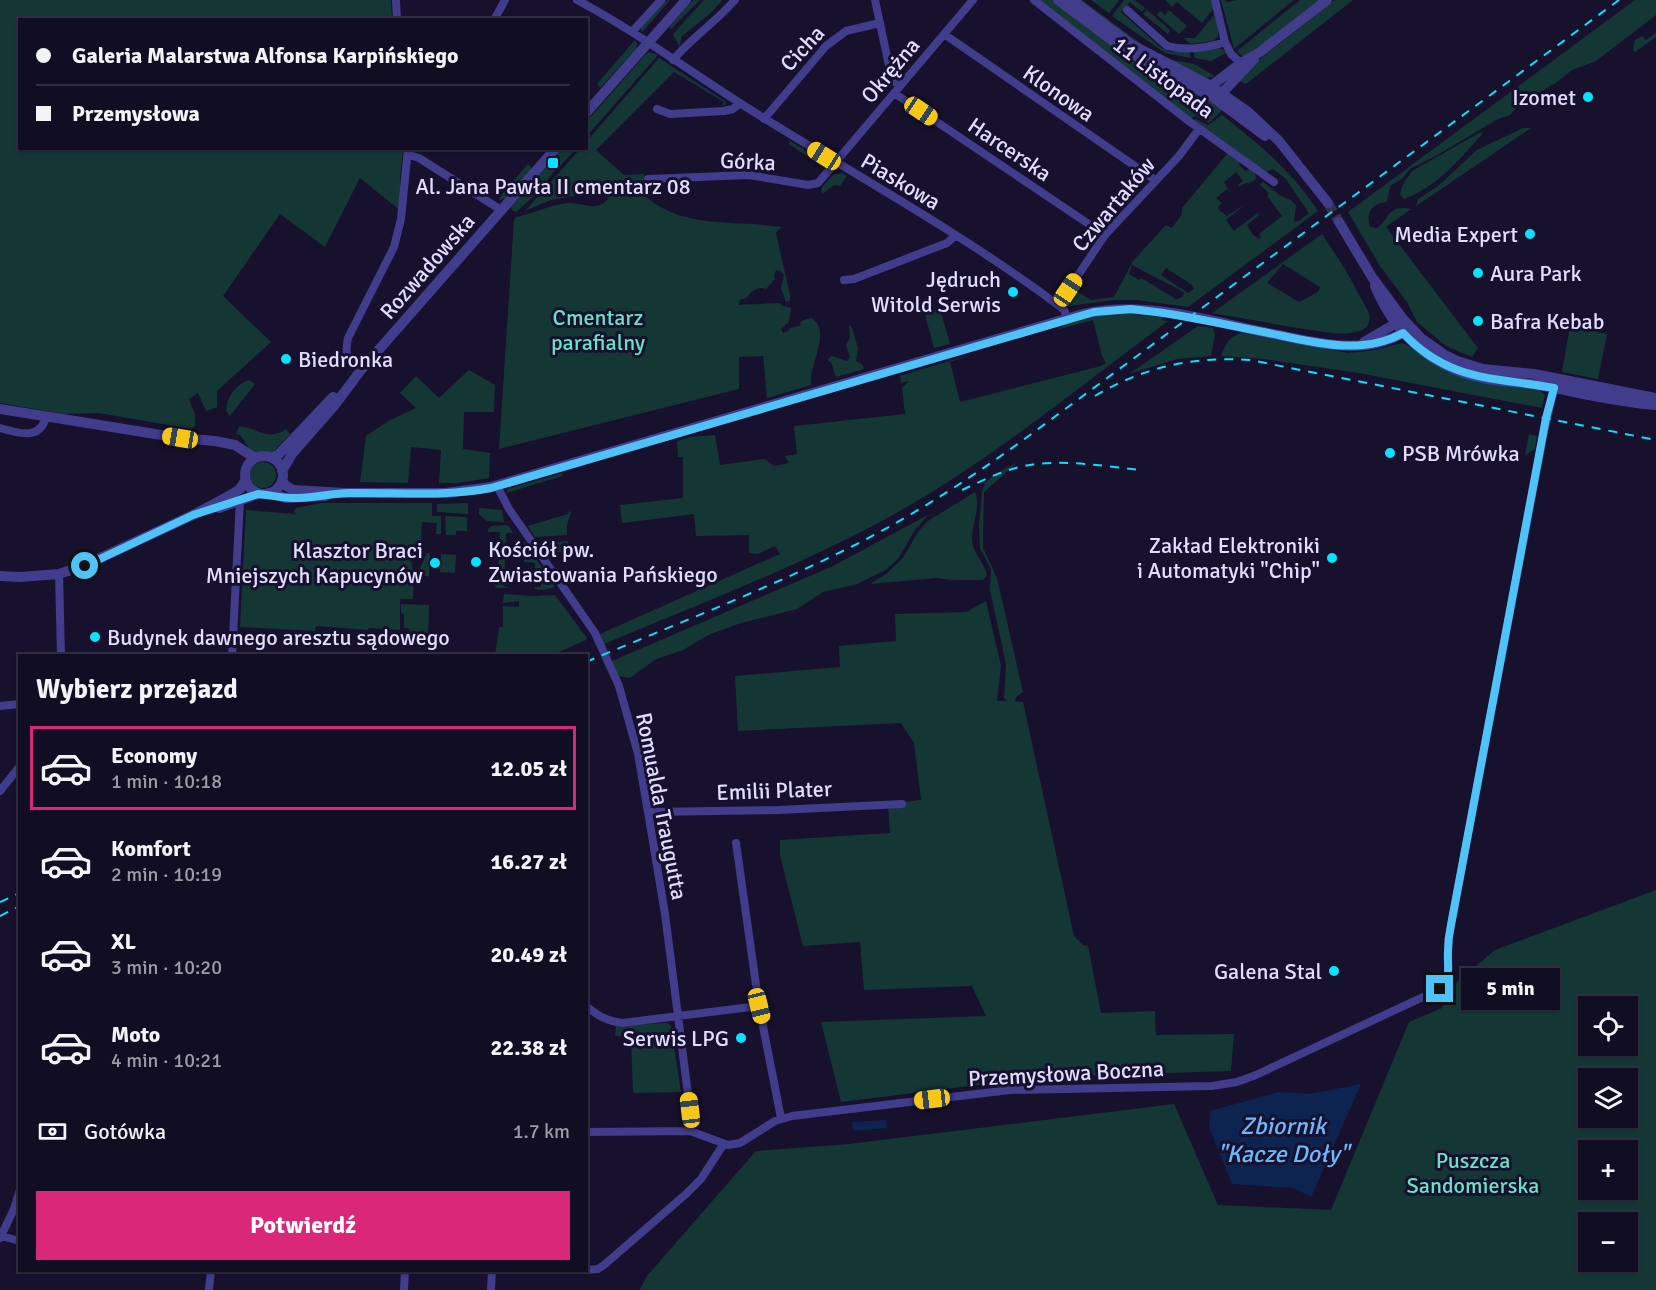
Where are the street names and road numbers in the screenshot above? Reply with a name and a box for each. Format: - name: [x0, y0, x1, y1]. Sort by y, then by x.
- street label: Cicha: [775, 20, 830, 77]
- street label: 11 Listopada: [1108, 31, 1220, 124]
- street label: Okrężna: [855, 32, 926, 109]
- street label: Klonowa: [1018, 59, 1100, 128]
- street label: Harcerska: [963, 112, 1057, 187]
- street label: Górka: [719, 147, 777, 176]
- street label: Piaskowa: [856, 147, 945, 216]
- street label: Czwartaków: [1066, 151, 1161, 257]
- street label: Rozwadowska: [374, 208, 481, 325]
- street label: Romualda Traugutta: [630, 710, 693, 902]
- street label: Emilii Plater: [716, 775, 832, 806]
- street label: Przemysłowa Boczna: [967, 1055, 1165, 1092]

